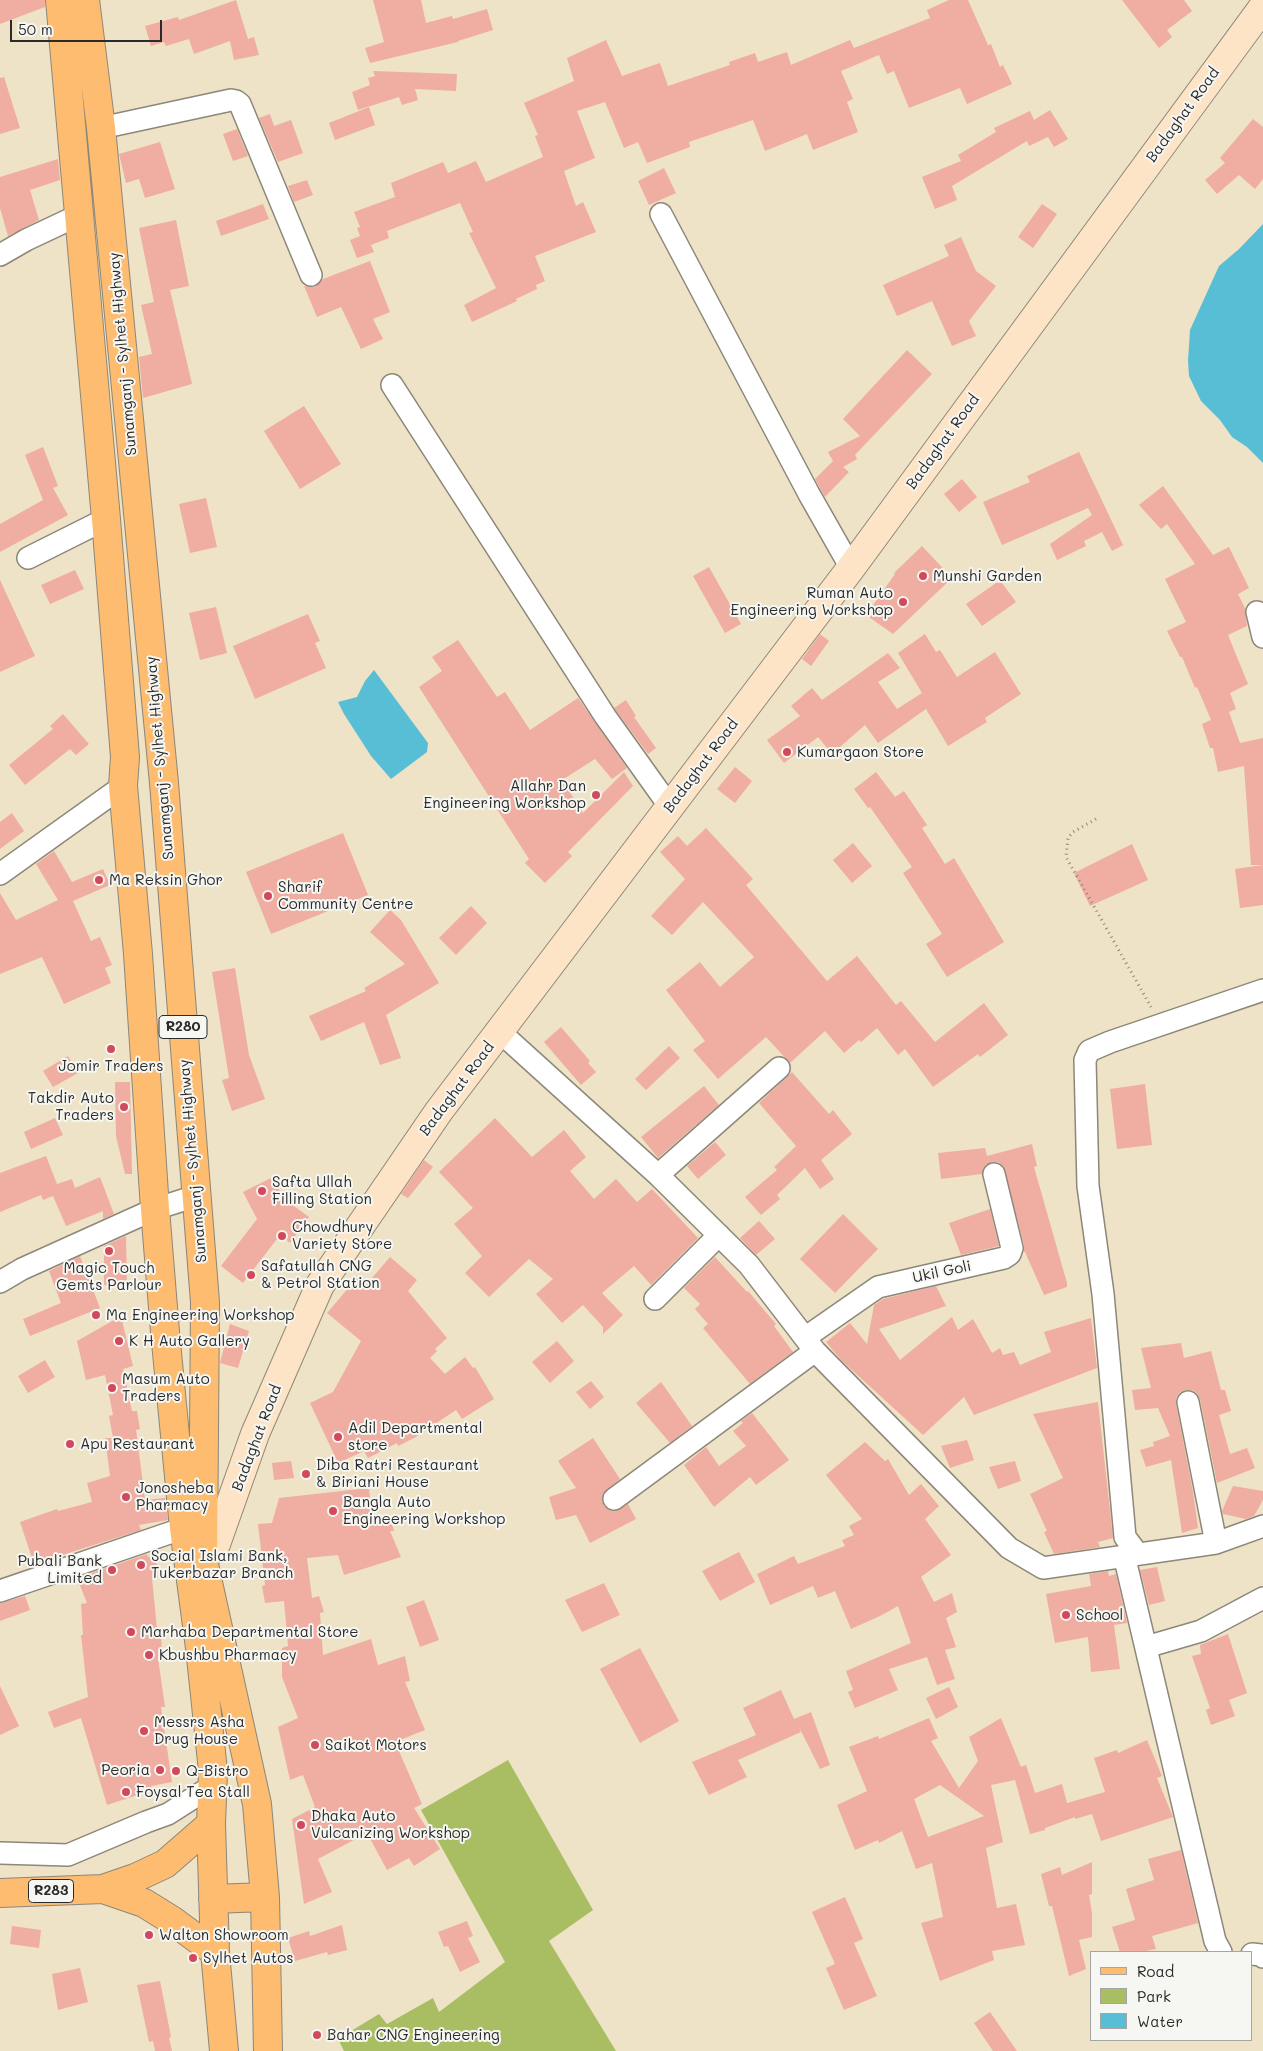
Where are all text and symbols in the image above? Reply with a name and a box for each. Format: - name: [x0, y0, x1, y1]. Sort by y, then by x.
- scale bar: [12, 10, 165, 42]
- text: 50 m: [18, 19, 53, 39]
- street label: Badaghat Road: [1143, 64, 1223, 166]
- street label: Sunamganj - Sylhet Highway: [105, 252, 141, 456]
- street label: Badaghat Road: [903, 391, 983, 493]
- place label: Munshi Garden: [933, 567, 1042, 585]
- marker: Munshi Garden: [917, 570, 929, 582]
- place label: Ruman Auto Engineering Workshop: [731, 584, 893, 619]
- marker: Ruman Auto Engineering Workshop: [897, 596, 909, 608]
- street label: Sunamganj - Sylhet Highway: [142, 656, 178, 860]
- street label: Badaghat Road: [660, 716, 742, 816]
- place label: Kumargaon Store: [797, 743, 924, 761]
- marker: Kumargaon Store: [781, 746, 793, 758]
- place label: Allahr Dan Engineering Workshop: [424, 777, 586, 812]
- marker: Allahr Dan Engineering Workshop: [590, 789, 602, 801]
- place label: Ma Reksin Ghor: [109, 871, 223, 889]
- marker: Ma Reksin Ghor: [93, 874, 105, 886]
- place label: Sharif Community Centre: [278, 878, 414, 913]
- marker: Sharif Community Centre: [262, 890, 274, 902]
- road number: R280: [159, 1016, 207, 1038]
- street label: Badaghat Road: [416, 1039, 498, 1139]
- marker: Jomir Traders: [105, 1043, 117, 1055]
- place label: Jomir Traders: [59, 1057, 163, 1075]
- street label: Sunamganj - Sylhet Highway: [175, 1059, 211, 1263]
- place label: Takdir Auto Traders: [28, 1089, 114, 1124]
- marker: Takdir Auto Traders: [118, 1101, 130, 1113]
- place label: Safta Ullah Filling Station: [272, 1173, 372, 1208]
- marker: Safta Ullah Filling Station: [256, 1185, 268, 1197]
- place label: Chowdhury Variety Store: [292, 1218, 392, 1253]
- marker: Chowdhury Variety Store: [276, 1230, 288, 1242]
- marker: Magic Touch Gemts Parlour: [103, 1245, 115, 1257]
- place label: Safatullah CNG & Petrol Station: [261, 1257, 379, 1292]
- street label: Ukil Goli: [911, 1257, 973, 1287]
- place label: Magic Touch Gemts Parlour: [56, 1259, 162, 1294]
- marker: Safatullah CNG & Petrol Station: [245, 1269, 257, 1281]
- place label: Ma Engineering Workshop: [106, 1306, 295, 1324]
- marker: Ma Engineering Workshop: [90, 1309, 102, 1321]
- place label: K H Auto Gallery: [129, 1332, 250, 1350]
- marker: K H Auto Gallery: [113, 1335, 125, 1347]
- place label: Masum Auto Traders: [122, 1370, 210, 1405]
- marker: Masum Auto Traders: [106, 1382, 118, 1394]
- street label: Badaghat Road: [228, 1382, 286, 1494]
- place label: Adil Departmental store: [348, 1419, 483, 1454]
- marker: Adil Departmental store: [332, 1431, 344, 1443]
- place label: Apu Restaurant: [80, 1435, 195, 1453]
- marker: Apu Restaurant: [64, 1438, 76, 1450]
- place label: Diba Ratri Restaurant & Biriani House: [316, 1456, 479, 1491]
- marker: Diba Ratri Restaurant & Biriani House: [300, 1468, 312, 1480]
- place label: Jonosheba Pharmacy: [136, 1479, 214, 1514]
- marker: Jonosheba Pharmacy: [120, 1491, 132, 1503]
- place label: Bangla Auto Engineering Workshop: [343, 1493, 505, 1528]
- marker: Bangla Auto Engineering Workshop: [327, 1505, 339, 1517]
- place label: Social Islami Bank, Tukerbazar Branch: [151, 1547, 293, 1582]
- place label: Pubali Bank Limited: [18, 1552, 102, 1587]
- marker: Social Islami Bank, Tukerbazar Branch: [135, 1559, 147, 1571]
- marker: Pubali Bank Limited: [106, 1564, 118, 1576]
- place label: School: [1076, 1606, 1123, 1624]
- marker: School: [1060, 1609, 1072, 1621]
- place label: Marhaba Departmental Store: [141, 1623, 358, 1641]
- marker: Marhaba Departmental Store: [125, 1626, 137, 1638]
- place label: Kbushbu Pharmacy: [159, 1646, 297, 1664]
- marker: Kbushbu Pharmacy: [143, 1649, 155, 1661]
- place label: Messrs Asha Drug House: [154, 1713, 245, 1748]
- marker: Messrs Asha Drug House: [138, 1725, 150, 1737]
- place label: Saikot Motors: [325, 1736, 427, 1754]
- marker: Saikot Motors: [309, 1739, 321, 1751]
- place label: Peoria: [101, 1761, 150, 1779]
- place label: Q-Bistro: [186, 1762, 248, 1780]
- marker: Peoria: [154, 1764, 166, 1776]
- marker: Q-Bistro: [170, 1765, 182, 1777]
- place label: Foysal Tea Stall: [136, 1783, 250, 1801]
- marker: Foysal Tea Stall: [120, 1786, 132, 1798]
- place label: Dhaka Auto Vulcanizing Workshop: [311, 1807, 470, 1842]
- marker: Dhaka Auto Vulcanizing Workshop: [295, 1819, 307, 1831]
- road number: R283: [28, 1880, 74, 1902]
- place label: Walton Showroom: [159, 1926, 289, 1944]
- marker: Walton Showroom: [143, 1929, 155, 1941]
- place label: Sylhet Autos: [203, 1949, 294, 1967]
- legend: [1090, 1951, 1253, 2041]
- marker: Sylhet Autos: [187, 1952, 199, 1964]
- text: Road: [1137, 1961, 1174, 1981]
- text: Park: [1137, 1986, 1171, 2006]
- text: Water: [1137, 2011, 1183, 2031]
- place label: Bahar CNG Engineering: [327, 2026, 500, 2044]
- marker: Bahar CNG Engineering: [311, 2029, 323, 2041]

